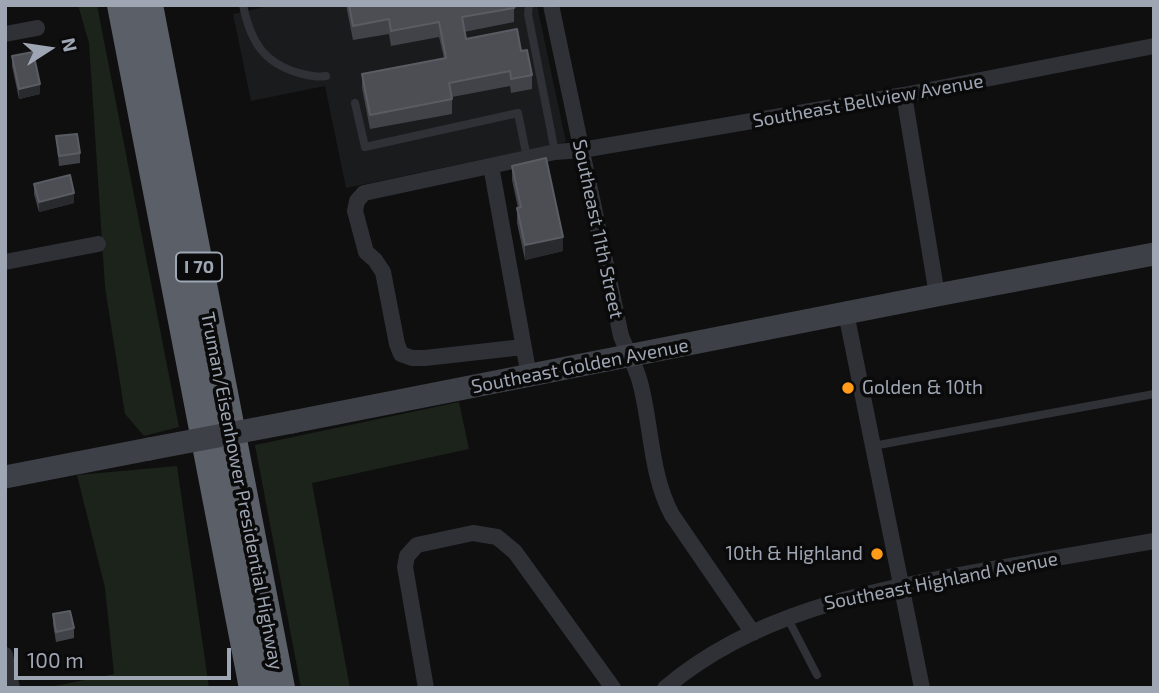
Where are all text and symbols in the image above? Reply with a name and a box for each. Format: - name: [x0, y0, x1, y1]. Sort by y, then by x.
- north arrow: [14, 14, 84, 84]
- text: N: [57, 35, 83, 54]
- street label: Southeast Bellview Avenue: [751, 69, 985, 133]
- street label: Southeast 11th Street: [568, 137, 628, 321]
- road number: I 70: [176, 253, 222, 282]
- street label: Truman/Eisenhower Presidential Highway: [196, 310, 288, 672]
- street label: Southeast Golden Avenue: [469, 334, 691, 398]
- place label: Golden & 10th: [862, 377, 983, 399]
- marker: Golden & 10th: [840, 380, 856, 396]
- place label: 10th & Highland: [726, 543, 863, 565]
- marker: 10th & Highland: [869, 546, 885, 562]
- street label: Southeast Highland Avenue: [822, 547, 1060, 615]
- scale bar: [18, 634, 234, 678]
- text: 100 m: [27, 647, 84, 672]

